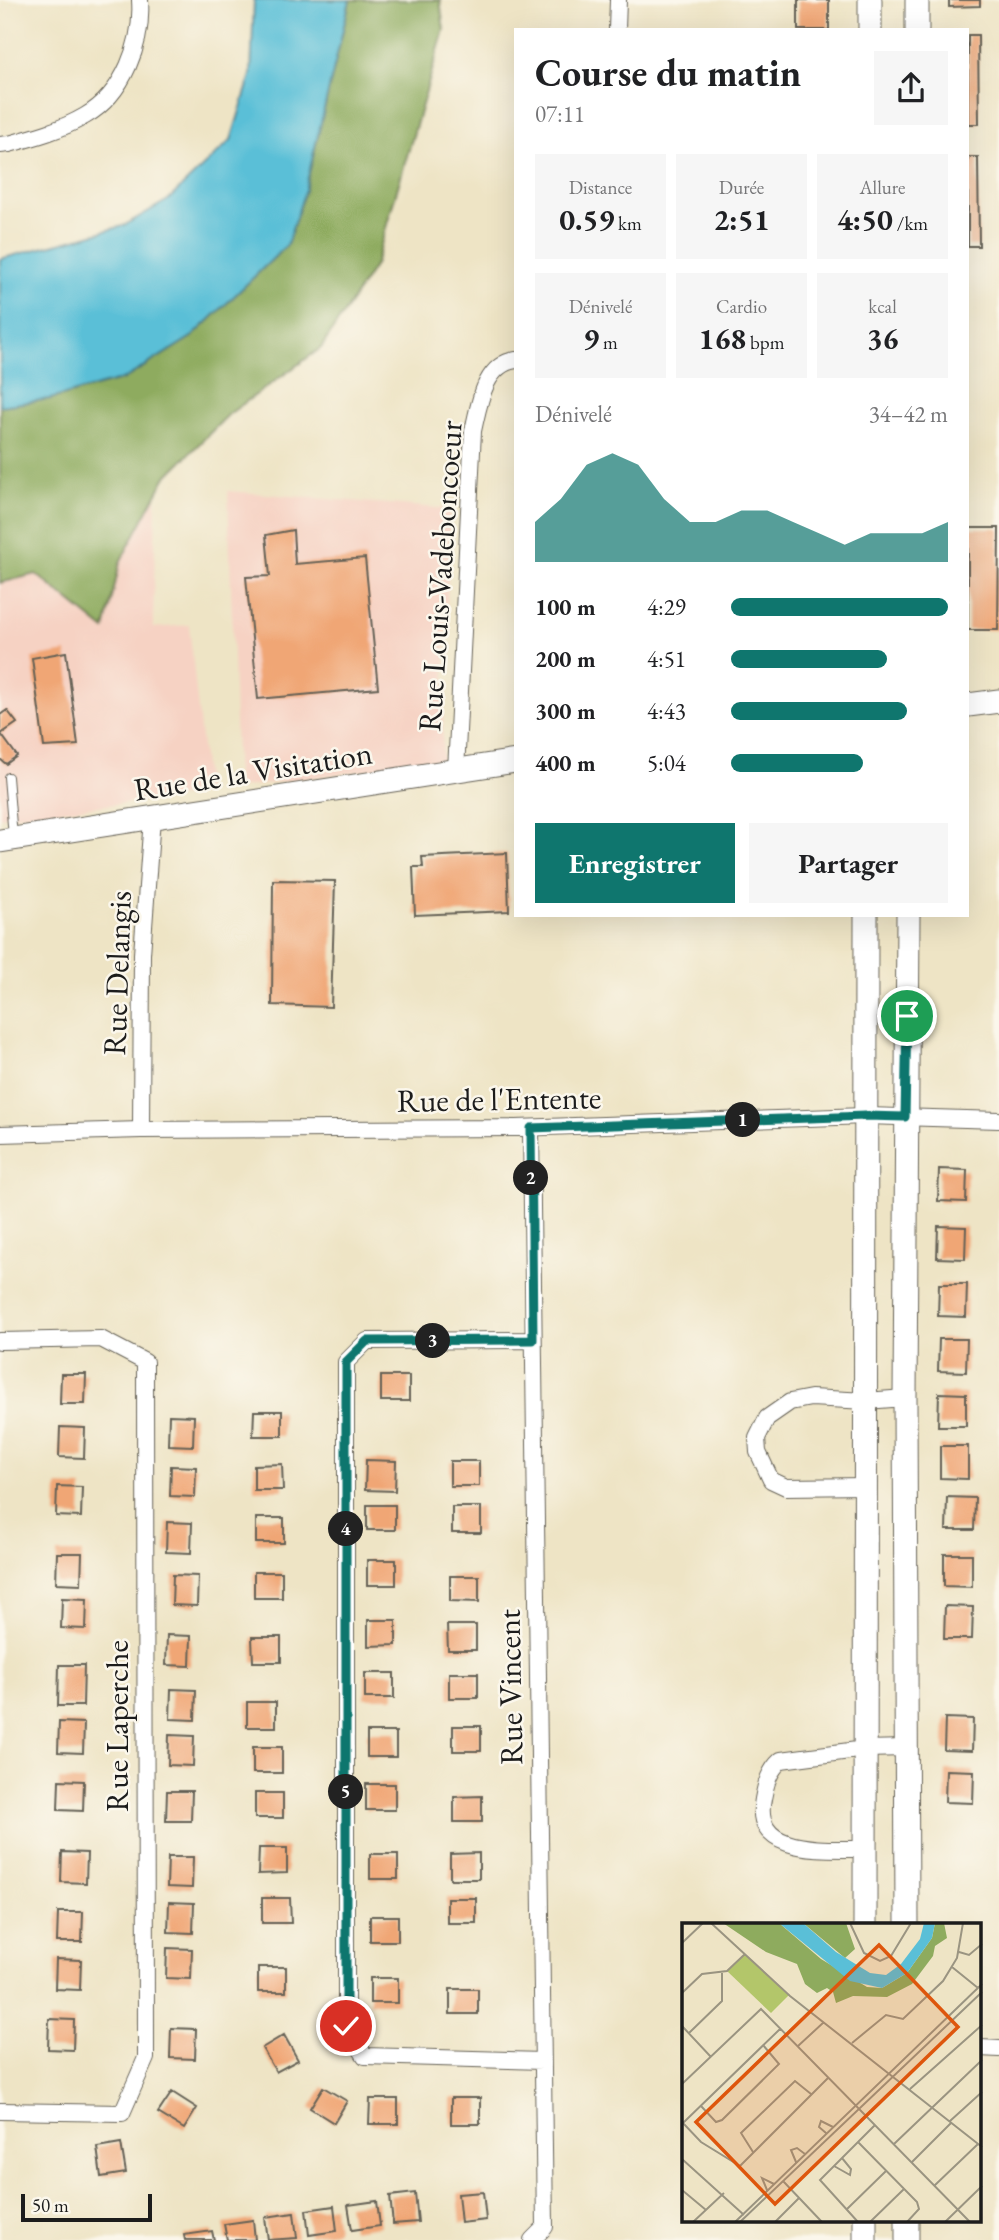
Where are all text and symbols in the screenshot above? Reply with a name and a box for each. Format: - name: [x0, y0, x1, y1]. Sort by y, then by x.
- text: Course du matin: [535, 48, 801, 97]
- button: share: [874, 51, 948, 125]
- text: 07:11: [535, 99, 585, 129]
- text: Distance: [569, 175, 632, 200]
- text: Durée: [719, 175, 764, 200]
- text: Allure: [859, 175, 906, 200]
- text: 0.59: [559, 200, 614, 239]
- text: 2:51: [713, 200, 770, 239]
- text: 4:50: [837, 200, 893, 239]
- text: km: [614, 211, 642, 236]
- text: /km: [893, 211, 928, 236]
- text: Dénivelé: [569, 294, 632, 319]
- text: Cardio: [716, 294, 767, 319]
- text: kcal: [868, 294, 897, 319]
- text: 9: [583, 319, 599, 358]
- text: 168: [699, 319, 746, 358]
- text: 36: [867, 319, 898, 358]
- text: m: [599, 330, 618, 355]
- text: bpm: [746, 330, 784, 355]
- text: Dénivelé: [535, 399, 612, 429]
- text: 34–42 m: [869, 399, 948, 429]
- street label: Rue Louis-Vadeboncoeur: [408, 419, 472, 733]
- text: 100 m: [535, 592, 596, 622]
- text: 4:29: [647, 592, 686, 622]
- text: 200 m: [535, 644, 596, 674]
- text: 4:51: [647, 644, 686, 674]
- text: 300 m: [535, 696, 596, 726]
- text: 4:43: [647, 696, 686, 726]
- street label: Rue de la Visitation: [131, 731, 375, 811]
- text: 400 m: [535, 748, 596, 778]
- text: 5:04: [647, 748, 686, 778]
- button: Enregistrer: [535, 823, 735, 903]
- button: Partager: [749, 823, 948, 903]
- street label: Rue Delangis: [93, 890, 141, 1056]
- pin: [877, 986, 937, 1046]
- icon: arrive: [888, 997, 926, 1035]
- street label: Rue de l'Entente: [396, 1076, 602, 1122]
- pin: 1: [726, 1102, 760, 1138]
- text: 1: [737, 1107, 748, 1132]
- pin: 2: [514, 1160, 548, 1196]
- text: 2: [525, 1165, 536, 1190]
- pin: 3: [416, 1324, 450, 1358]
- text: 3: [427, 1328, 438, 1353]
- pin: 4: [328, 1512, 364, 1546]
- text: 4: [340, 1516, 351, 1541]
- street label: Rue Vincent: [488, 1609, 532, 1765]
- street label: Rue Laperche: [96, 1640, 138, 1812]
- pin: 5: [328, 1774, 364, 1810]
- text: 5: [340, 1779, 351, 1804]
- inset map: [682, 1923, 982, 2222]
- pin: [316, 1996, 376, 2056]
- icon: check: [327, 2007, 365, 2045]
- scale bar: [21, 2191, 152, 2223]
- text: 50 m: [32, 2193, 69, 2218]

